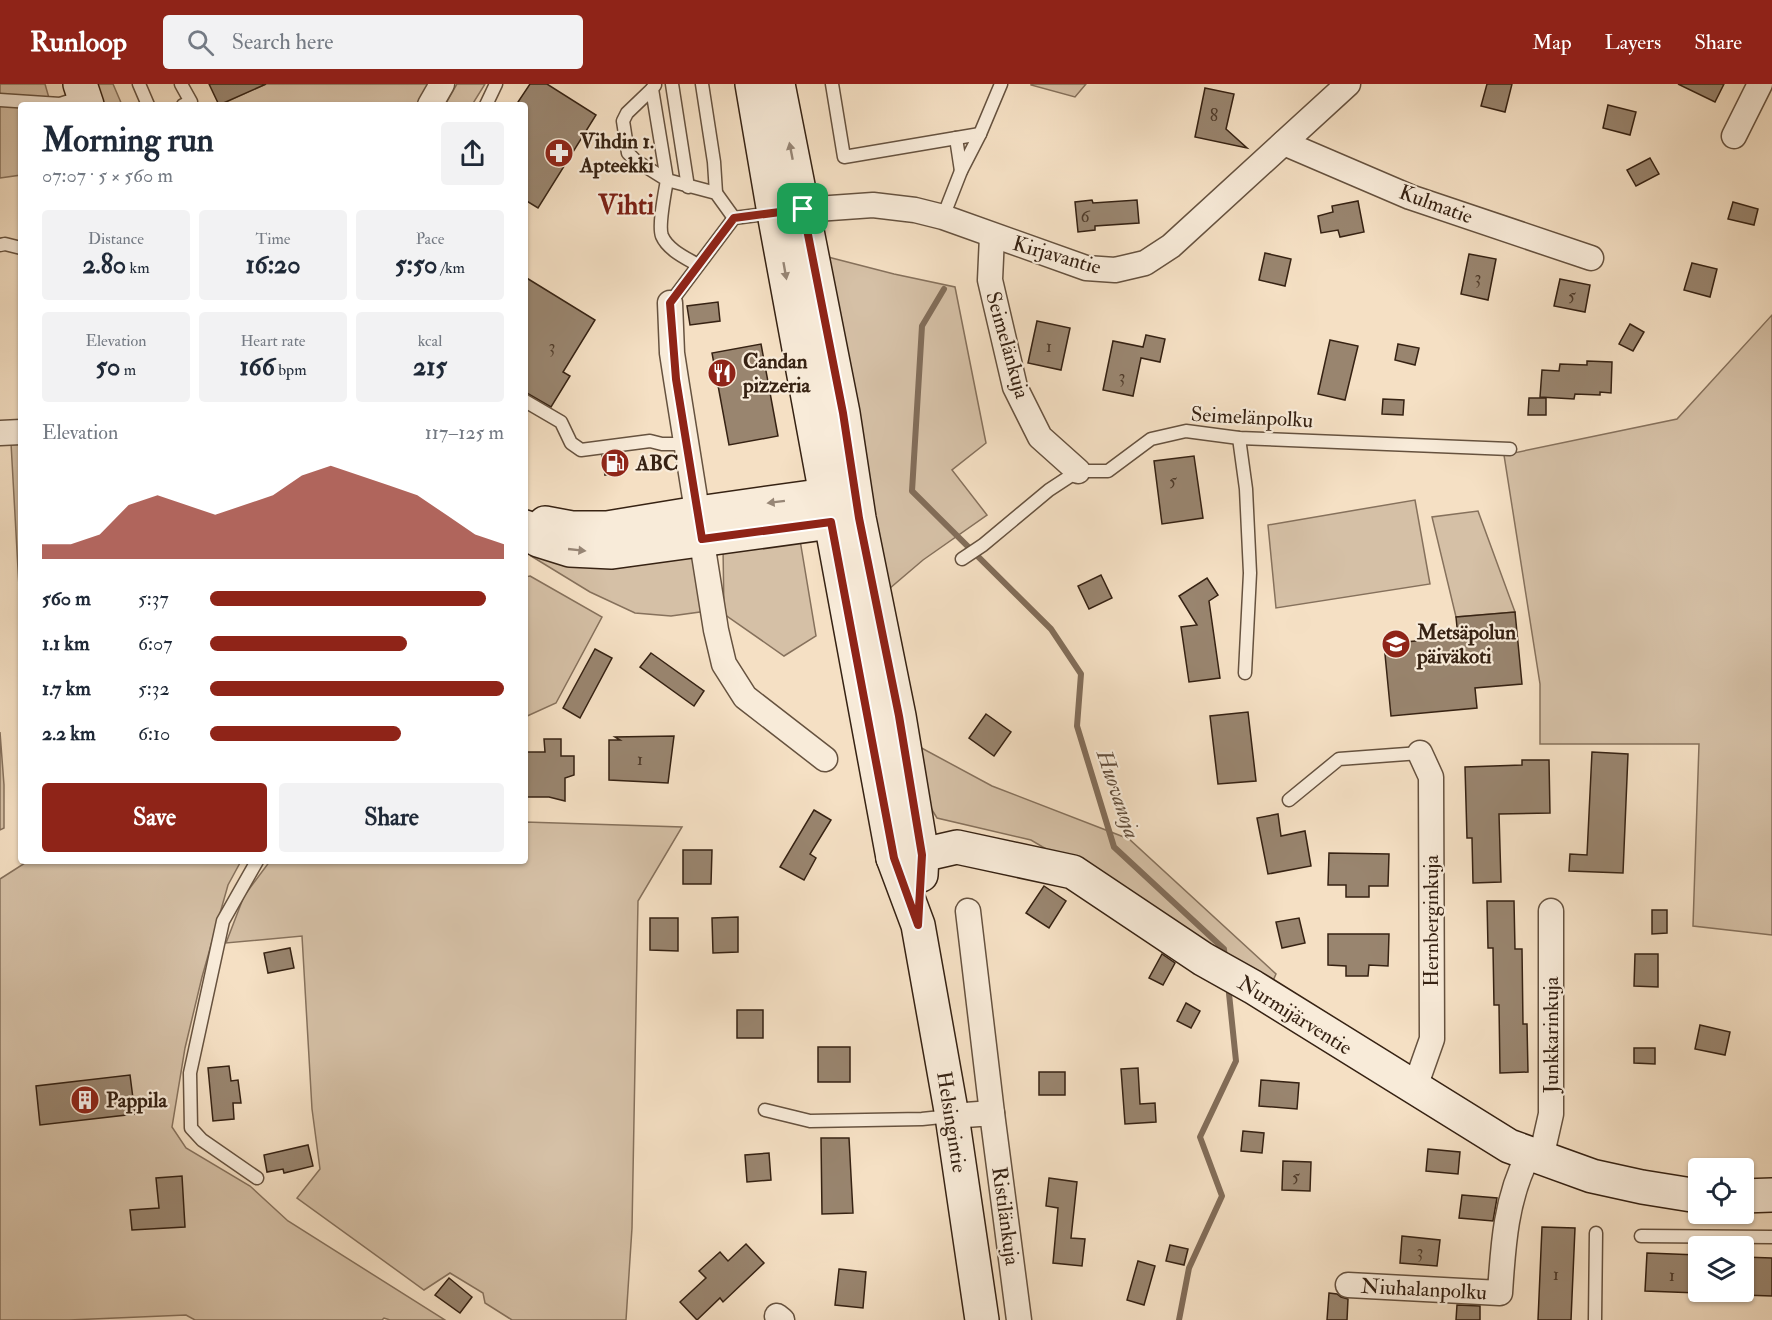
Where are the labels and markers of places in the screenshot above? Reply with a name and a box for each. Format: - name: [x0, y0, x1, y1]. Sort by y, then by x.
- place label: Vihdin 1. Apteekki: [579, 128, 654, 179]
- pharmacy icon: Vihdin 1. Apteekki: [543, 137, 575, 169]
- pin: [777, 183, 828, 234]
- place label: Candan pizzeria: [742, 348, 812, 399]
- restaurant icon: Candan pizzeria: [706, 357, 738, 389]
- fuel station icon: ABC: [599, 447, 631, 479]
- place label: ABC: [635, 450, 678, 477]
- place label: Metsäpolun päiväkoti: [1416, 619, 1516, 670]
- school or university icon: Metsäpolun päiväkoti: [1380, 628, 1412, 660]
- building icon: Pappila: [69, 1084, 101, 1116]
- place label: Pappila: [106, 1087, 169, 1114]

